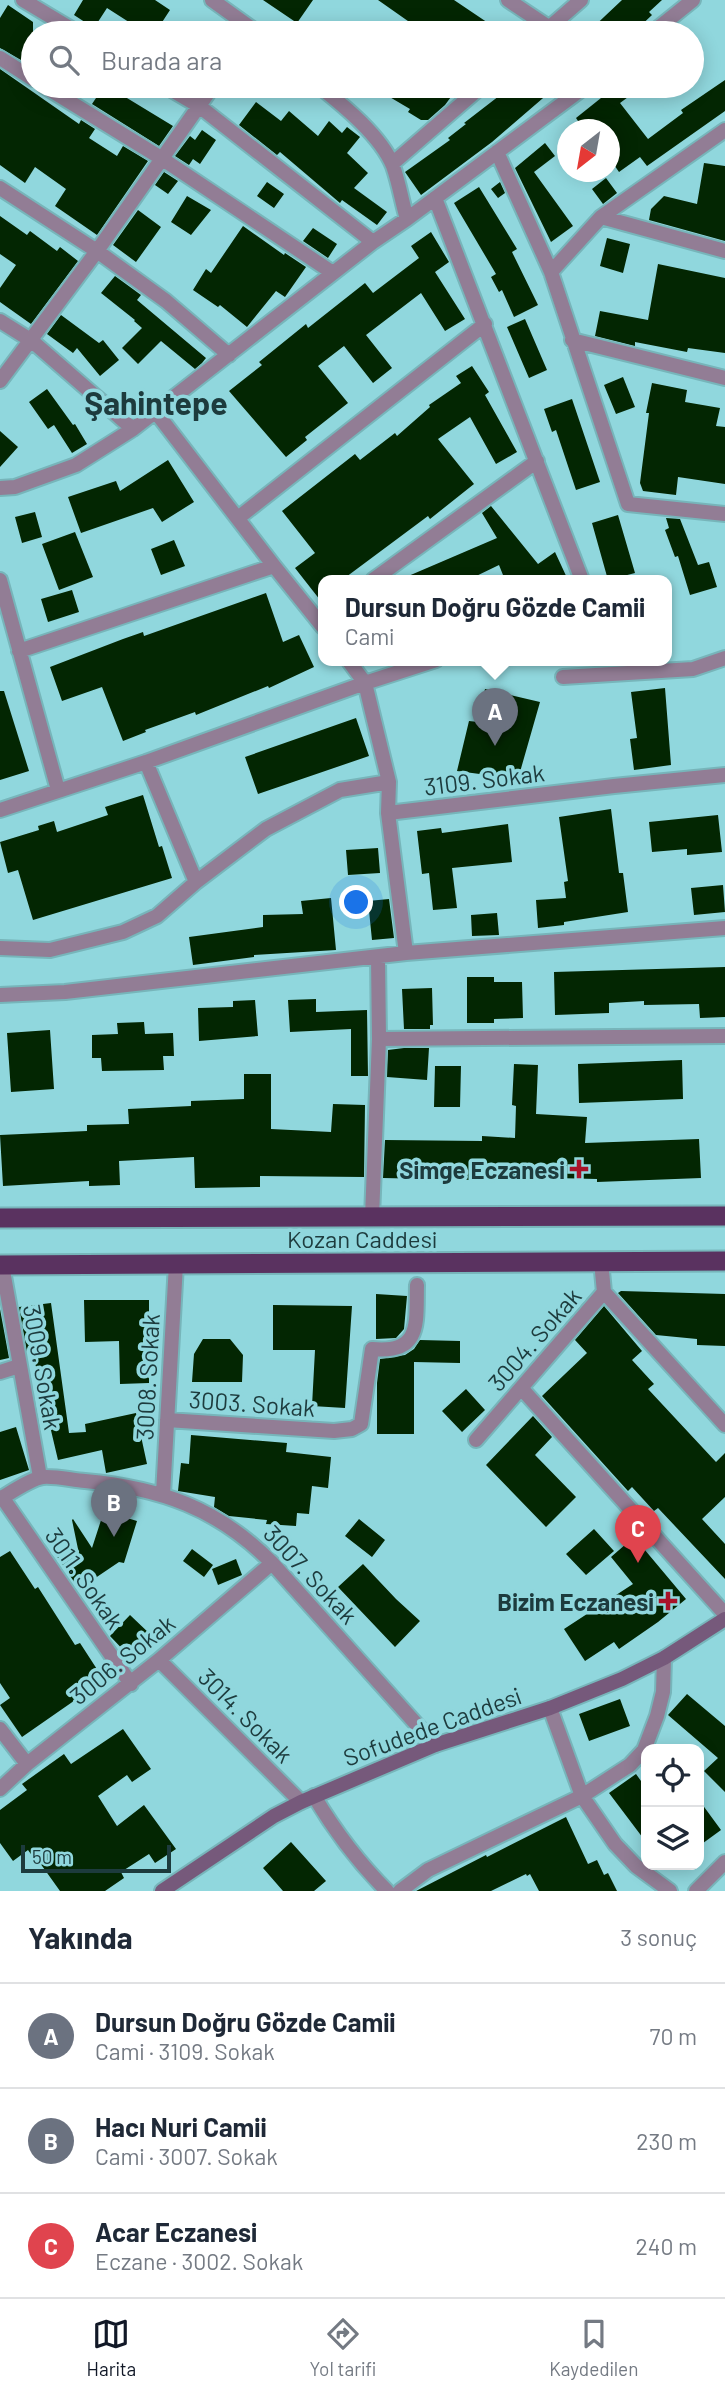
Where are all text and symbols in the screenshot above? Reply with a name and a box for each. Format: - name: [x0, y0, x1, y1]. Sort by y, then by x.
- search box: [21, 21, 704, 98]
- icon: search: [45, 41, 83, 79]
- text: Burada ara: [101, 44, 222, 75]
- north arrow: [557, 119, 620, 182]
- district label: Şahintepe: [84, 383, 228, 421]
- popup: [318, 575, 672, 666]
- text: Dursun Doğru Gözde Camii: [345, 591, 645, 622]
- text: Cami: [345, 622, 394, 650]
- pin: A: [472, 688, 518, 746]
- street label: 3109. Sokak: [422, 757, 546, 801]
- your location: [339, 885, 373, 919]
- place label: Simge Eczanesi: [399, 1155, 565, 1184]
- marker: Simge Eczanesi: [571, 1161, 587, 1177]
- street label: Kozan Caddesi: [287, 1224, 437, 1253]
- street label: 3004. Sokak: [481, 1281, 587, 1397]
- street label: 3009. Sokak: [18, 1302, 68, 1432]
- street label: 3008. Sokak: [129, 1313, 165, 1441]
- street label: 3003. Sokak: [188, 1384, 316, 1422]
- pin: B: [91, 1479, 137, 1537]
- pin: C: [615, 1505, 661, 1563]
- street label: 3007. Sokak: [258, 1519, 364, 1629]
- street label: 3011. Sokak: [40, 1522, 130, 1634]
- place label: Bizim Eczanesi: [497, 1587, 654, 1616]
- marker: Bizim Eczanesi: [660, 1593, 676, 1609]
- street label: 3006. Sokak: [64, 1608, 180, 1710]
- street label: 3014. Sokak: [193, 1662, 299, 1768]
- street label: Sofudede Caddesi: [339, 1680, 525, 1772]
- map controls: [641, 1744, 704, 1870]
- button: locate: [641, 1744, 704, 1807]
- button: layers: [641, 1807, 704, 1870]
- scale bar: [21, 1842, 172, 1874]
- text: 50 m: [32, 1845, 72, 1868]
- text: Yakında: [28, 1919, 133, 1955]
- text: 3 sonuç: [620, 1923, 697, 1951]
- text: Dursun Doğru Gözde Camii: [95, 2006, 396, 2037]
- text: A: [43, 2022, 59, 2050]
- text: 70 m: [650, 2022, 697, 2050]
- text: Cami · 3109. Sokak: [95, 2037, 275, 2065]
- text: Hacı Nuri Camii: [95, 2111, 267, 2142]
- text: B: [44, 2127, 58, 2155]
- text: 230 m: [636, 2127, 697, 2155]
- text: Cami · 3007. Sokak: [95, 2142, 278, 2170]
- text: Acar Eczanesi: [95, 2216, 257, 2247]
- text: C: [44, 2232, 58, 2260]
- text: 240 m: [635, 2232, 697, 2260]
- text: Eczane · 3002. Sokak: [95, 2247, 303, 2275]
- tab: Harita: [87, 2315, 136, 2380]
- tab: Yol tarifi: [309, 2315, 376, 2380]
- tab: Kaydedilen: [549, 2315, 638, 2380]

